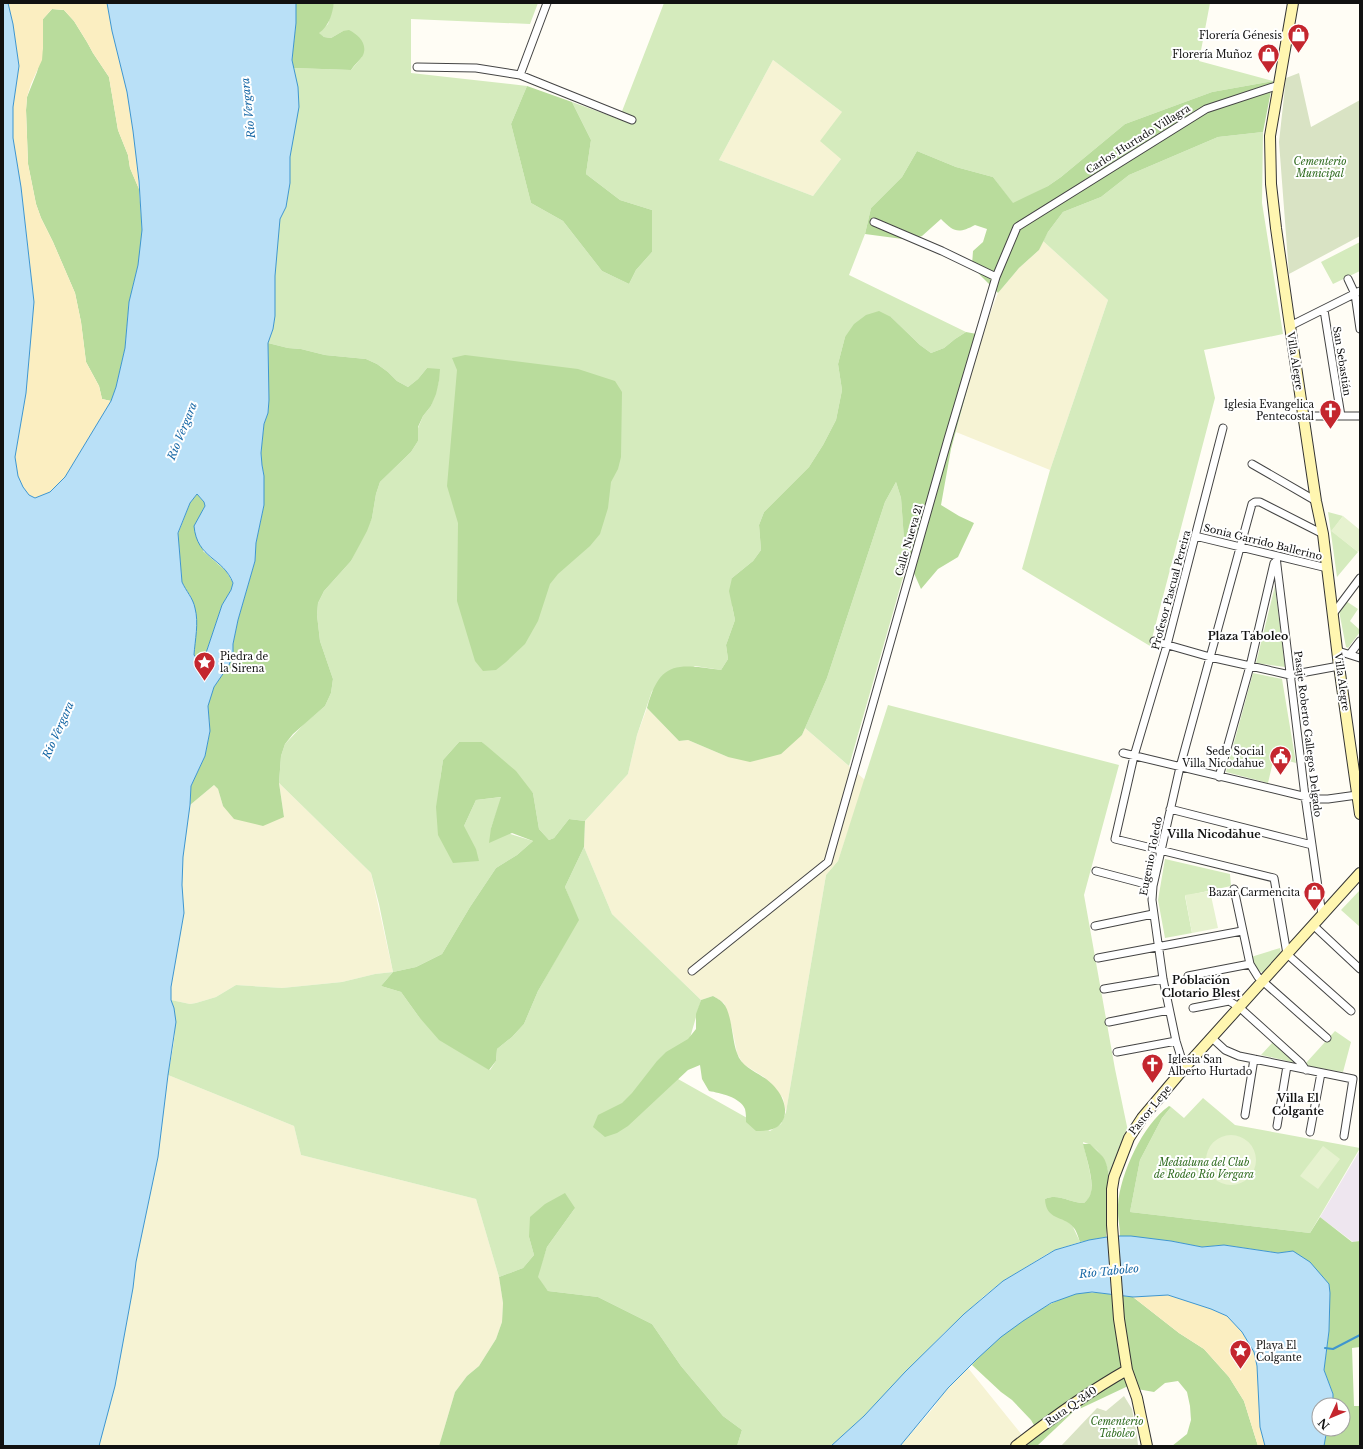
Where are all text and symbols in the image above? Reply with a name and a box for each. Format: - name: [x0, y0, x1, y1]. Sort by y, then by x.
- shop icon: Florería Génesis: [1285, 22, 1311, 55]
- place label: Florería Génesis: [1199, 29, 1282, 42]
- shop icon: Florería Muñoz: [1255, 41, 1281, 74]
- place label: Florería Muñoz: [1172, 48, 1252, 61]
- water label: Río Vergara: [238, 77, 258, 140]
- street label: Carlos Hurtado Villagra: [1083, 101, 1193, 176]
- park label: Cementerio Municipal: [1294, 155, 1346, 180]
- street label: San Sebastián: [1330, 325, 1354, 397]
- street label: Villa Alegre: [1284, 330, 1306, 391]
- church icon: Iglesia Evangelica Pentecostal: [1317, 397, 1343, 430]
- place label: Iglesia Evangelica Pentecostal: [1224, 398, 1314, 423]
- water label: Río Vergara: [164, 400, 200, 463]
- street label: Calle Nueva 21: [892, 502, 926, 578]
- street label: Sonia Garrido Ballerino: [1202, 521, 1324, 563]
- street label: Profesor Pascual Pereira: [1149, 528, 1193, 651]
- district label: Plaza Taboleo: [1208, 629, 1288, 643]
- place icon: Piedra de la Sirena: [191, 649, 217, 682]
- place label: Piedra de la Sirena: [220, 650, 269, 675]
- street label: Pasaje Roberto Gallegos Delgado: [1291, 650, 1325, 818]
- street label: Villa Alegre: [1331, 651, 1353, 712]
- water label: Río Vergara: [39, 699, 77, 762]
- public building icon: Sede Social Villa Nicodahue: [1267, 744, 1293, 777]
- place label: Sede Social Villa Nicodahue: [1181, 745, 1264, 770]
- street label: Eugenio Toledo: [1137, 815, 1165, 897]
- district label: Villa Nicodahue: [1166, 827, 1261, 841]
- shop icon: Bazar Carmencita: [1302, 879, 1328, 912]
- place label: Bazar Carmencita: [1209, 886, 1300, 899]
- district label: Población Clotario Blest: [1162, 973, 1241, 1000]
- church icon: Iglesia San Alberto Hurtado: [1140, 1052, 1166, 1085]
- place label: Iglesia San Alberto Hurtado: [1167, 1053, 1253, 1078]
- street label: Pastor Lepe: [1126, 1082, 1174, 1137]
- district label: Villa El Colgante: [1272, 1091, 1324, 1118]
- park label: Medialuna del Club de Rodeo Río Vergara: [1154, 1156, 1254, 1181]
- water label: Río Taboleo: [1077, 1261, 1140, 1281]
- place icon: Playa El Colgante: [1228, 1338, 1254, 1371]
- place label: Playa El Colgante: [1256, 1339, 1302, 1364]
- street label: Ruta Q-340: [1043, 1383, 1099, 1429]
- north arrow: [1311, 1397, 1351, 1437]
- park label: Cementerio Taboleo: [1091, 1415, 1143, 1440]
- text: N: [1315, 1415, 1332, 1433]

